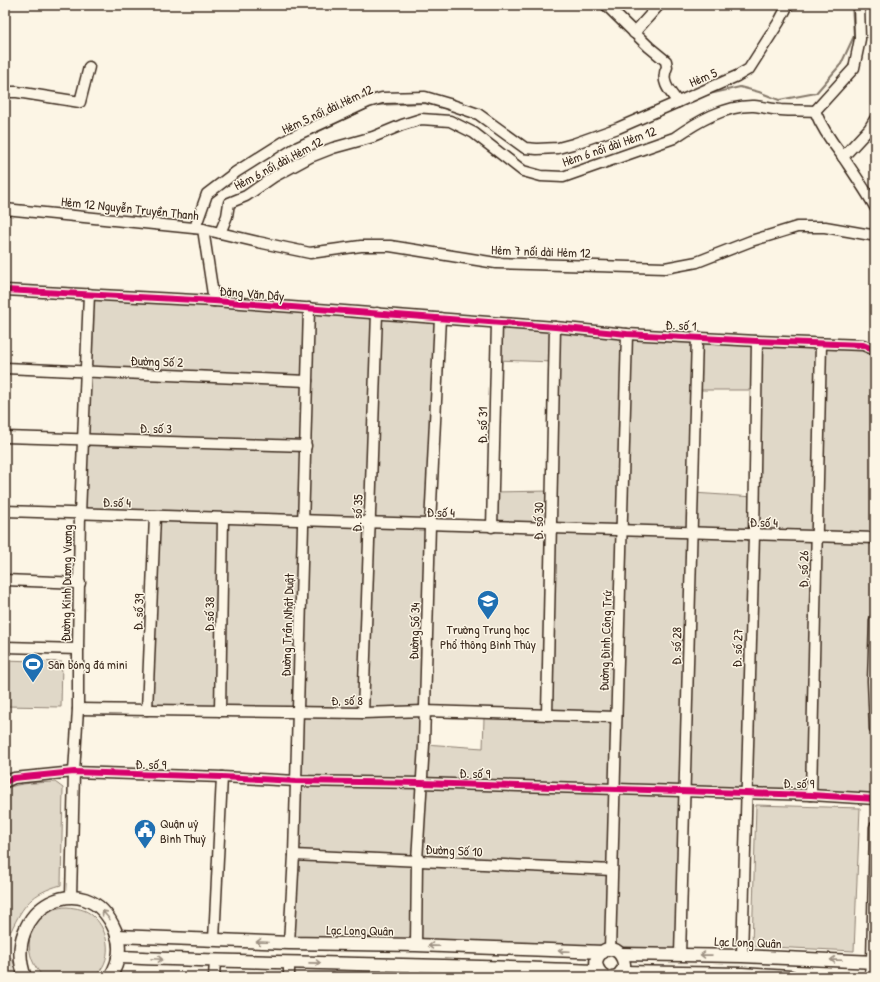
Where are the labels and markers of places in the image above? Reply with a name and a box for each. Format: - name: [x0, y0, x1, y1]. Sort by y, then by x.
- school or university icon: Trường Trung học Phổ thông Bình Thủy: [475, 588, 501, 621]
- place label: Trường Trung học Phổ thông Bình Thủy: [440, 620, 536, 653]
- sports icon: Sân bóng đá mini: [20, 651, 46, 684]
- place label: Sân bóng đá mini: [48, 655, 128, 673]
- place label: Quận uỷ Bình Thuỷ: [160, 814, 207, 847]
- public building icon: Quận uỷ Bình Thuỷ: [132, 817, 158, 850]

